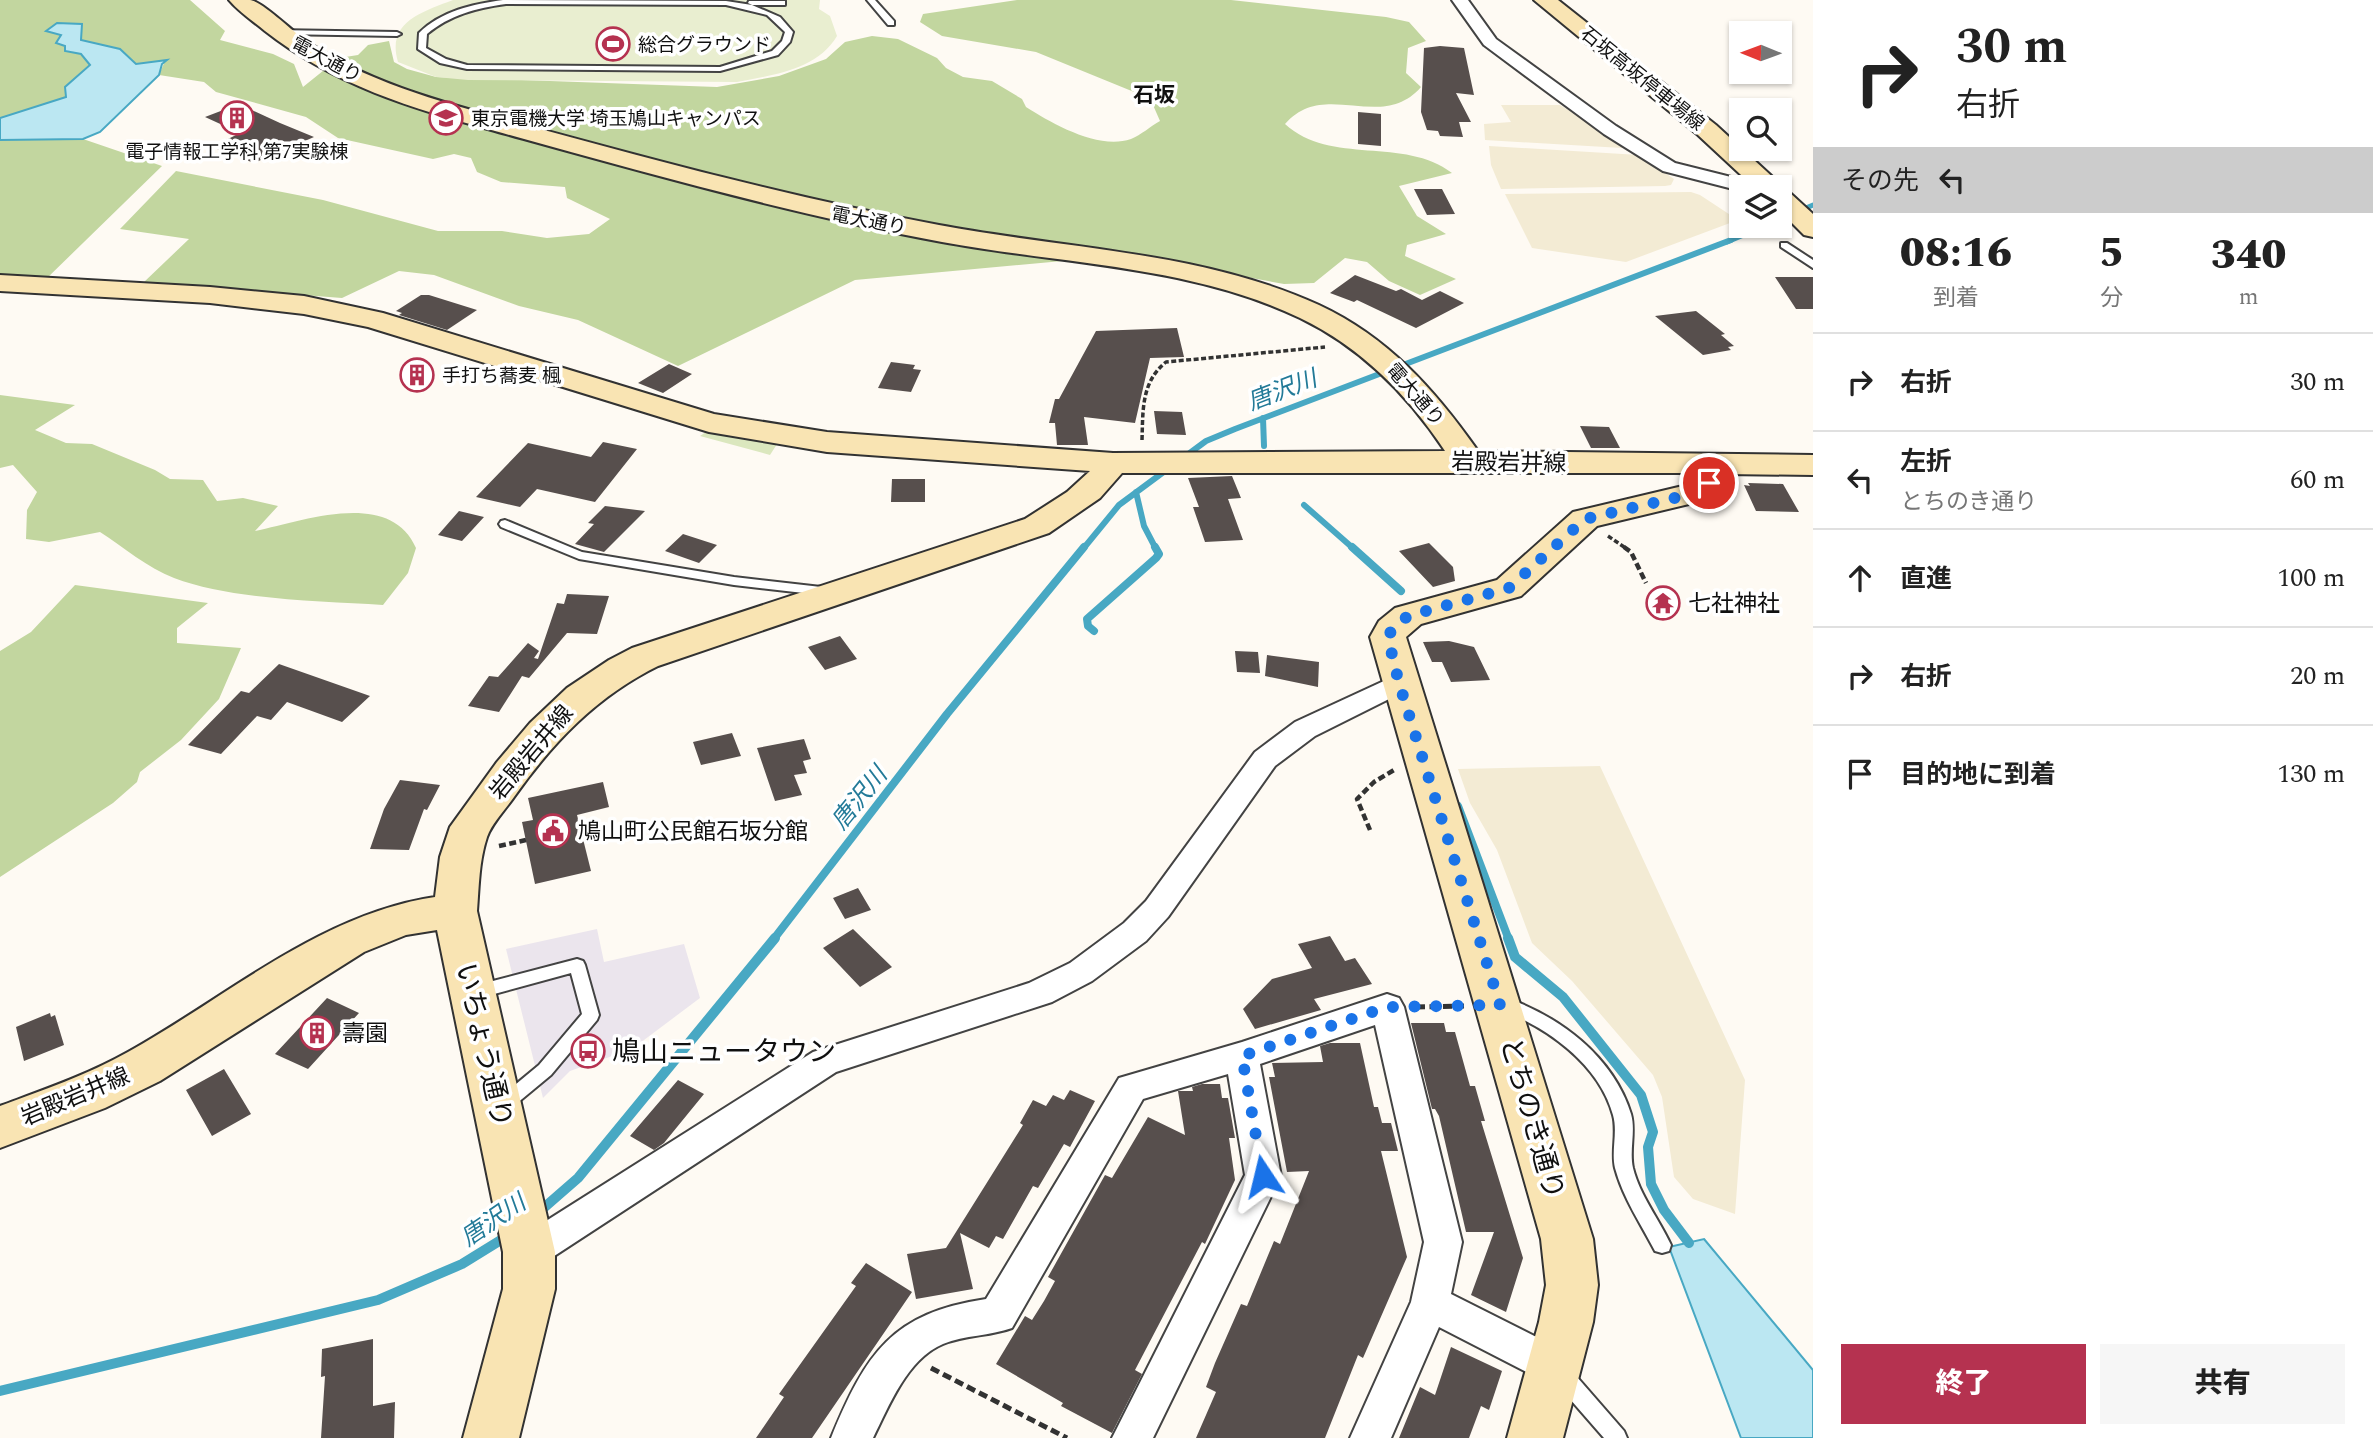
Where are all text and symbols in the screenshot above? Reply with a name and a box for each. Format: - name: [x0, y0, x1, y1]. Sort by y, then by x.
- text: 30 m: [1956, 10, 2067, 85]
- street label: 石坂高坂停車場線: [1574, 20, 1710, 138]
- north arrow: [1729, 21, 1792, 84]
- map controls: [1729, 21, 1792, 238]
- sports icon: 総合グラウンド: [594, 25, 632, 63]
- icon: right: [1841, 28, 1932, 119]
- street label: 電大通り: [286, 30, 367, 91]
- place label: 総合グラウンド: [638, 31, 771, 60]
- district label: 石坂: [1133, 80, 1175, 112]
- text: 右折: [1956, 81, 2020, 130]
- button: search: [1729, 98, 1792, 161]
- building icon: 電子情報工学科 第7実験棟: [218, 99, 256, 137]
- school or university icon: 東京電機大学 埼玉鳩山キャンパス: [427, 99, 465, 137]
- place label: 東京電機大学 埼玉鳩山キャンパス: [471, 105, 761, 134]
- place label: 電子情報工学科 第7実験棟: [125, 138, 349, 167]
- text: その先: [1841, 161, 1919, 201]
- icon: left: [1933, 161, 1971, 199]
- button: layers: [1729, 175, 1792, 238]
- street label: 電大通り: [829, 200, 909, 243]
- text: 08:16: [1900, 222, 2012, 285]
- text: 5: [2099, 222, 2124, 285]
- text: 340: [2211, 224, 2286, 287]
- text: m: [2239, 280, 2258, 315]
- text: 到着: [1933, 281, 1979, 316]
- text: 分: [2100, 281, 2123, 316]
- building icon: 手打ち蕎麦 楓: [398, 356, 436, 394]
- street label: 電大通り: [1379, 357, 1451, 433]
- water label: 唐沢川: [1242, 360, 1325, 421]
- place label: 手打ち蕎麦 楓: [442, 362, 562, 391]
- text: 30 m: [2290, 362, 2345, 402]
- icon: right: [1841, 363, 1879, 401]
- text: 右折: [1900, 363, 1952, 403]
- text: 左折: [1900, 442, 1952, 482]
- street label: 岩殿岩井線: [1451, 445, 1567, 482]
- pin: [1679, 453, 1739, 513]
- text: 60 m: [2290, 460, 2345, 500]
- icon: left: [1841, 461, 1879, 499]
- icon: arrive: [1690, 464, 1728, 502]
- text: とちのき通り: [1900, 485, 2037, 520]
- text: 100 m: [2277, 558, 2345, 598]
- icon: ahead: [1841, 559, 1879, 597]
- text: 直進: [1900, 559, 1952, 599]
- temple icon: 七社神社: [1644, 584, 1682, 622]
- place label: 七社神社: [1688, 587, 1780, 622]
- text: 20 m: [2290, 656, 2345, 696]
- icon: right: [1841, 657, 1879, 695]
- text: 右折: [1900, 657, 1952, 697]
- street label: 岩殿岩井線: [482, 698, 583, 808]
- text: 130 m: [2277, 754, 2345, 794]
- icon: arrive: [1841, 755, 1879, 793]
- text: 目的地に到着: [1900, 755, 2056, 795]
- water label: 唐沢川: [823, 757, 898, 838]
- public building icon: 鳩山町公民館石坂分館: [534, 812, 572, 850]
- place label: 鳩山町公民館石坂分館: [578, 815, 808, 850]
- street label: いちょう通り: [444, 959, 523, 1132]
- building icon: 壽園: [298, 1014, 336, 1052]
- place label: 壽園: [342, 1017, 388, 1052]
- place label: 鳩山ニュータウン: [612, 1031, 836, 1074]
- bus stop icon: 鳩山ニュータウン: [569, 1032, 607, 1070]
- street label: とちのき通り: [1488, 1032, 1575, 1205]
- street label: 岩殿岩井線: [16, 1059, 135, 1136]
- position arrow: [1226, 1139, 1300, 1213]
- water label: 唐沢川: [454, 1184, 536, 1256]
- button: 終了: [1841, 1344, 2086, 1424]
- button: 共有: [2100, 1344, 2345, 1424]

